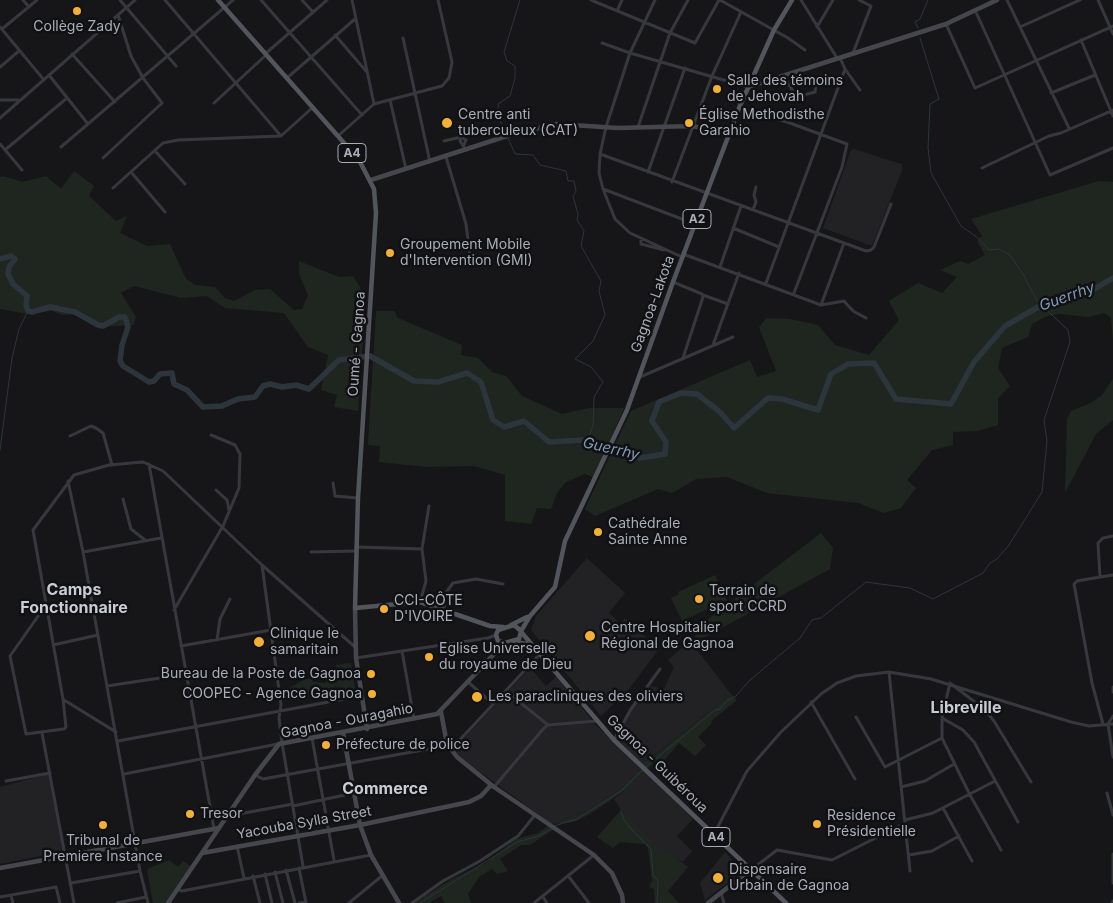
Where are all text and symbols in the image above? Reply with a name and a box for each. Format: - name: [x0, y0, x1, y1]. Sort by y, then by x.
- marker: Collège Zady: [71, 5, 83, 17]
- place label: Collège Zady: [33, 19, 121, 35]
- place label: Salle des témoins de Jehovah: [727, 73, 843, 105]
- marker: Salle des témoins de Jehovah: [711, 83, 723, 95]
- place label: Centre anti tuberculeux (CAT): [458, 107, 578, 140]
- place label: Église Methodisthe Garahio: [699, 107, 825, 140]
- marker: Centre anti tuberculeux (CAT): [440, 116, 454, 130]
- marker: Église Methodisthe Garahio: [683, 117, 695, 129]
- road number: A4: [338, 144, 366, 162]
- road number: A2: [683, 210, 711, 228]
- place label: Groupement Mobile d'Intervention (GMI): [400, 237, 533, 270]
- marker: Groupement Mobile d'Intervention (GMI): [384, 247, 396, 259]
- street label: Gagnoa-Lakota: [628, 253, 678, 355]
- water label: Guerrhy: [1037, 279, 1097, 315]
- street label: Oumé - Gagnoa: [345, 291, 369, 397]
- water label: Guerrhy: [581, 434, 641, 464]
- place label: Cathédrale Sainte Anne: [608, 516, 687, 548]
- marker: Cathédrale Sainte Anne: [592, 526, 604, 538]
- district label: Camps Fonctionnaire: [20, 580, 128, 618]
- place label: Terrain de sport CCRD: [709, 583, 787, 616]
- place label: CCI-CÔTE D'IVOIRE: [394, 593, 463, 626]
- marker: Terrain de sport CCRD: [693, 593, 705, 605]
- marker: CCI-CÔTE D'IVOIRE: [378, 603, 390, 615]
- place label: Centre Hospitalier Régional de Gagnoa: [601, 620, 734, 652]
- place label: Clinique le samaritain: [270, 626, 339, 658]
- marker: Centre Hospitalier Régional de Gagnoa: [583, 629, 597, 643]
- marker: Clinique le samaritain: [252, 635, 266, 649]
- place label: Eglise Universelle du royaume de Dieu: [439, 641, 572, 674]
- marker: Eglise Universelle du royaume de Dieu: [423, 651, 435, 663]
- place label: Bureau de la Poste de Gagnoa: [161, 666, 361, 682]
- marker: Bureau de la Poste de Gagnoa: [365, 668, 377, 680]
- place label: COOPEC - Agence Gagnoa: [182, 686, 362, 702]
- marker: COOPEC - Agence Gagnoa: [366, 688, 378, 700]
- place label: Les paracliniques des oliviers: [488, 689, 683, 705]
- marker: Les paracliniques des oliviers: [470, 690, 484, 704]
- district label: Libreville: [931, 698, 1001, 718]
- street label: Gagnoa - Ouragahio: [279, 700, 415, 742]
- street label: Gagnoa - Guibéroua: [603, 711, 711, 817]
- place label: Préfecture de police: [336, 737, 470, 753]
- marker: Préfecture de police: [320, 739, 332, 751]
- district label: Commerce: [342, 779, 428, 799]
- street label: Yacouba Sylla Street: [235, 803, 373, 843]
- place label: Tresor: [200, 806, 242, 822]
- marker: Tresor: [184, 808, 196, 820]
- place label: Residence Présidentielle: [827, 808, 916, 840]
- marker: Residence Présidentielle: [811, 818, 823, 830]
- marker: Tribunal de Premiere Instance: [97, 819, 109, 831]
- road number: A4: [702, 828, 730, 846]
- place label: Tribunal de Premiere Instance: [43, 833, 163, 866]
- place label: Dispensaire Urbain de Gagnoa: [729, 862, 849, 894]
- marker: Dispensaire Urbain de Gagnoa: [711, 871, 725, 885]

